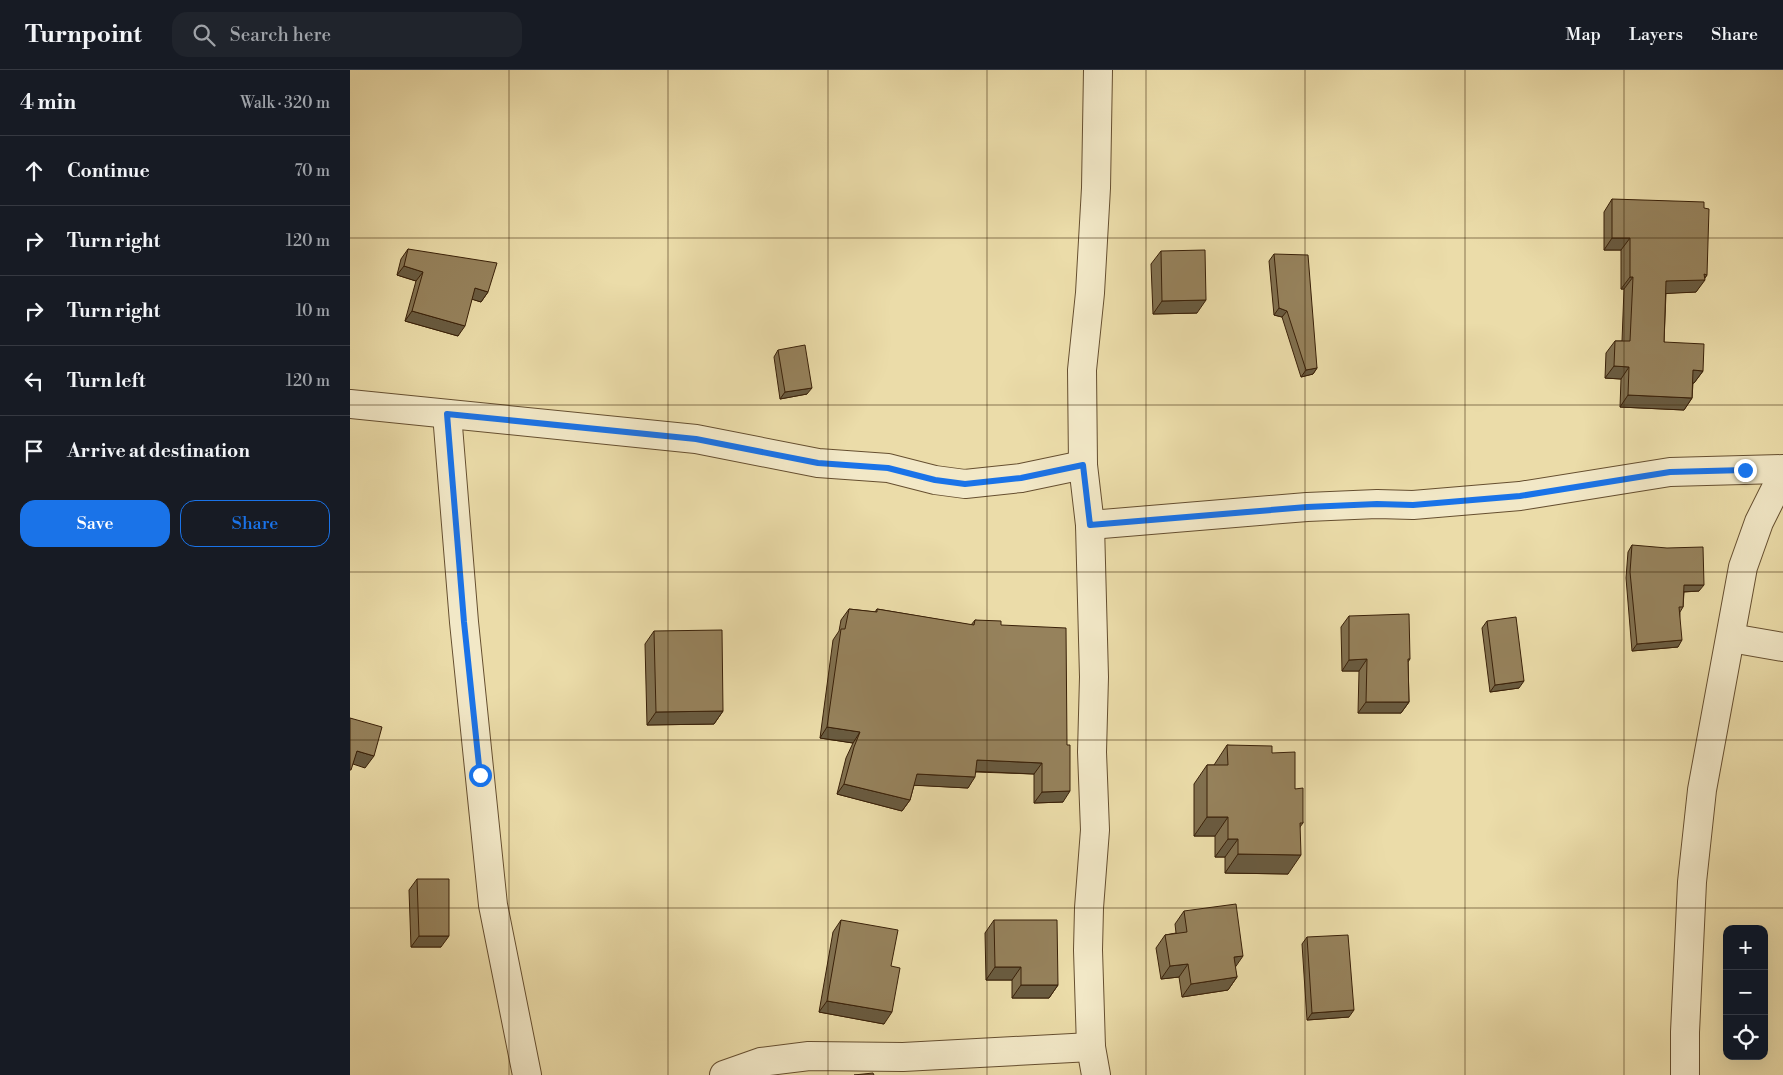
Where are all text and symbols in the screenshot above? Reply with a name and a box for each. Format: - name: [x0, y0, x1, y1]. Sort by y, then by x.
- search box: [172, 12, 522, 57]
- text: Turnpoint: [25, 20, 142, 50]
- icon: search: [190, 21, 218, 49]
- text: Search here: [230, 23, 331, 47]
- text: Map: [1566, 23, 1601, 46]
- text: Layers: [1629, 23, 1683, 46]
- text: Share: [1711, 23, 1758, 46]
- text: 4 min: [20, 90, 76, 116]
- text: Walk · 320 m: [240, 93, 330, 113]
- icon: ahead: [20, 157, 48, 185]
- text: Continue: [67, 159, 150, 183]
- text: 70 m: [294, 161, 330, 181]
- icon: right: [20, 227, 48, 255]
- text: Turn right: [67, 229, 160, 253]
- text: 120 m: [286, 231, 330, 251]
- icon: right: [20, 297, 48, 325]
- text: Turn right: [67, 299, 160, 323]
- text: 10 m: [296, 301, 330, 321]
- icon: left: [20, 367, 48, 395]
- text: Turn left: [67, 369, 146, 393]
- text: 120 m: [286, 371, 330, 391]
- icon: arrive: [20, 437, 48, 465]
- text: Arrive at destination: [67, 439, 250, 463]
- route end: [1734, 459, 1757, 482]
- button: Save: [20, 500, 170, 547]
- button: Share: [180, 500, 330, 547]
- route start: [469, 764, 492, 787]
- map controls: [1723, 925, 1768, 1060]
- button: +: [1723, 925, 1768, 970]
- button: −: [1723, 970, 1768, 1015]
- button: locate: [1723, 1015, 1768, 1060]

